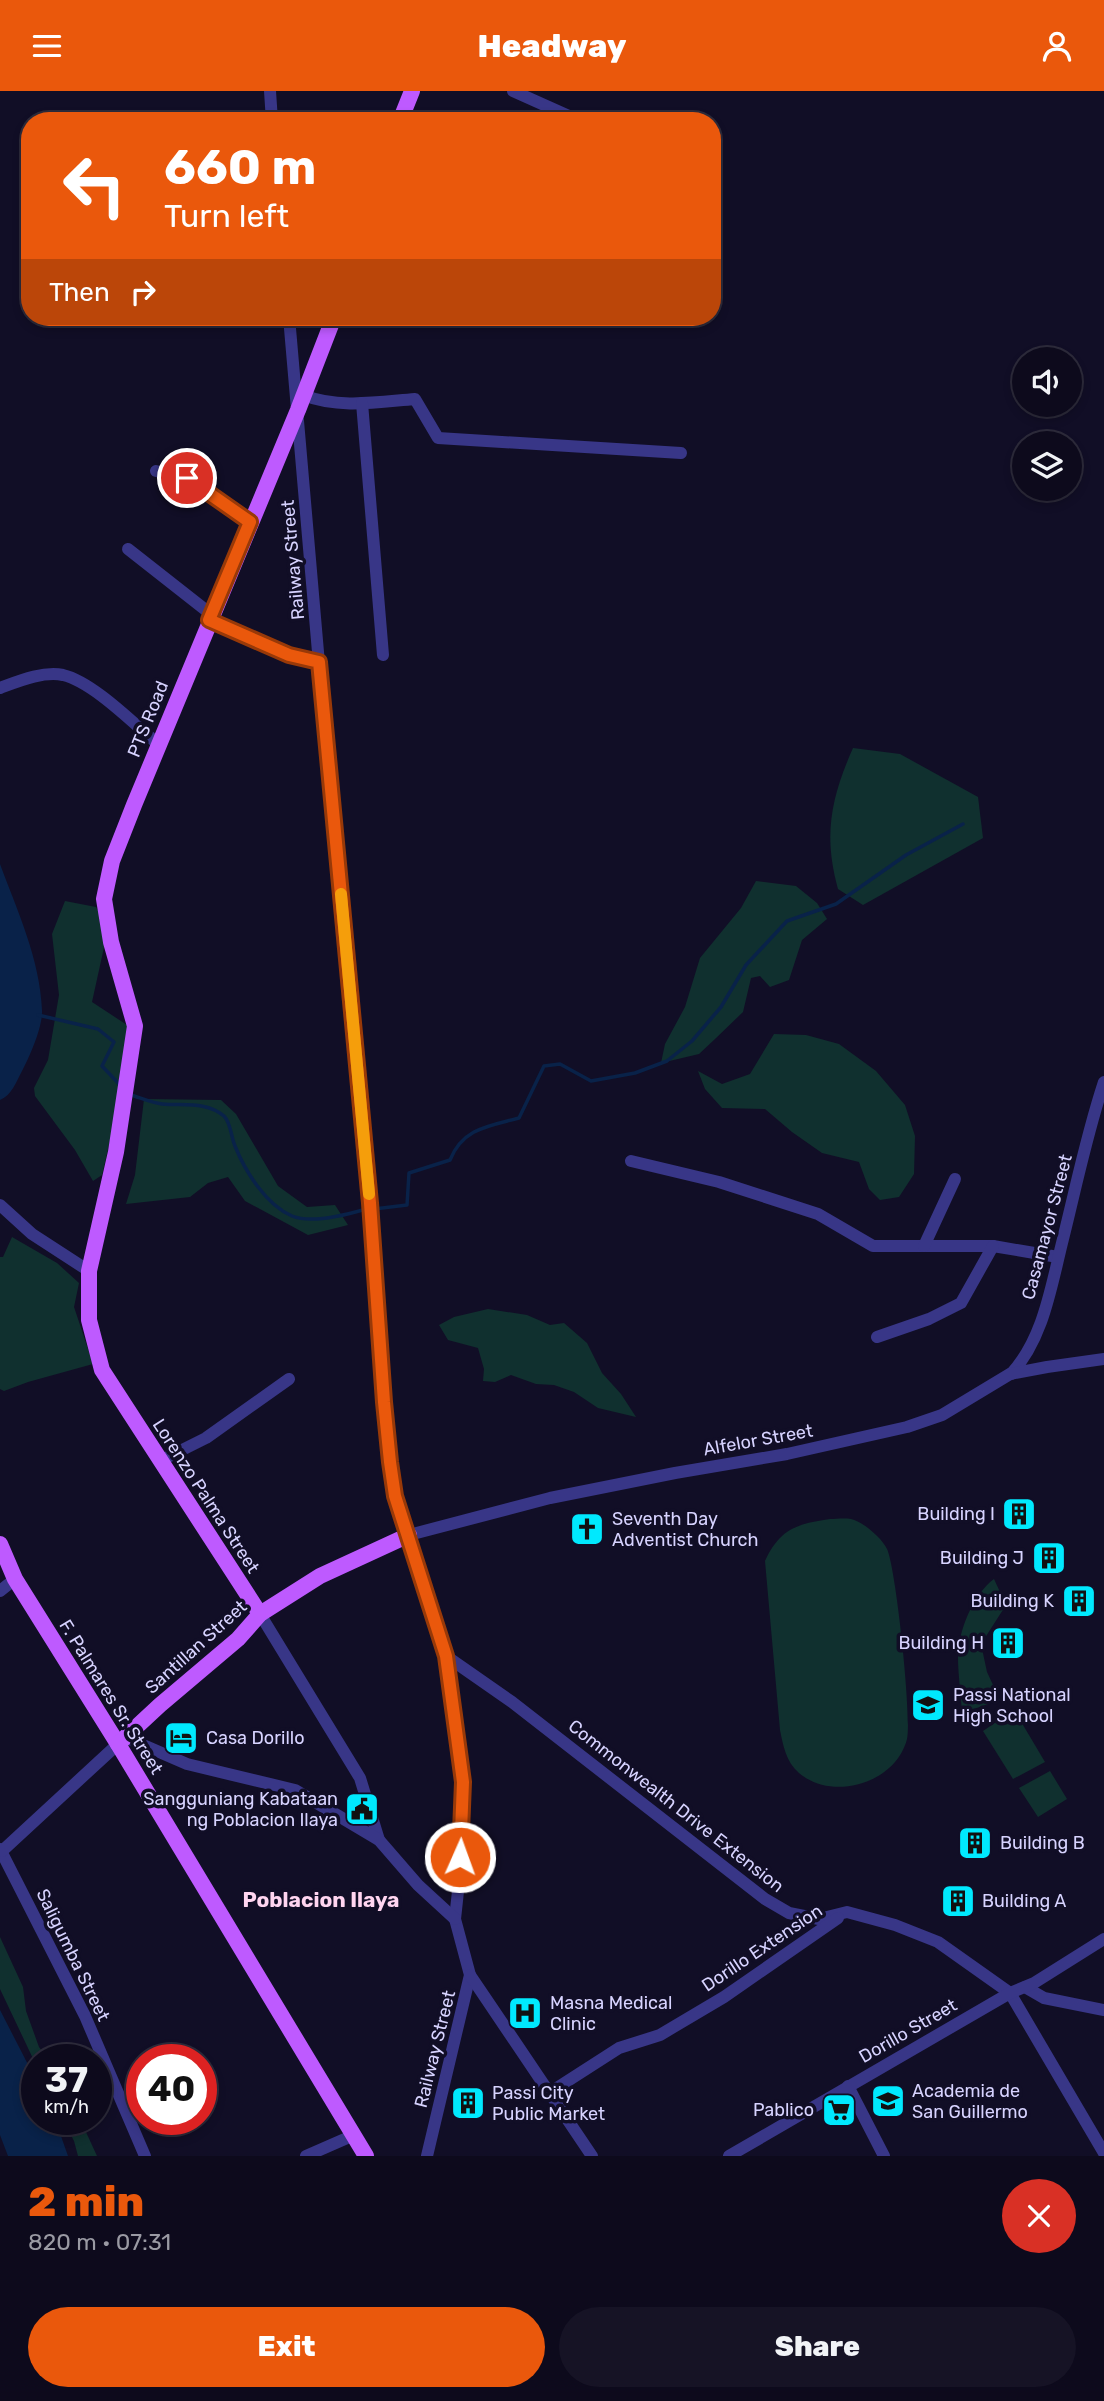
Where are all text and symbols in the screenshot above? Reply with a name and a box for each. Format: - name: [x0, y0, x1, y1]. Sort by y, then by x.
- icon: menu: [28, 27, 66, 65]
- text: Headway: [477, 27, 627, 65]
- icon: person: [1038, 27, 1076, 65]
- text: 660 m: [164, 138, 316, 196]
- icon: left: [49, 140, 140, 231]
- text: Turn left: [164, 197, 289, 235]
- icon: right: [124, 273, 162, 311]
- text: Then: [49, 277, 110, 308]
- map controls: [1012, 347, 1082, 501]
- button: sound: [1012, 347, 1082, 417]
- button: layers: [1012, 431, 1082, 501]
- pin: [157, 448, 217, 508]
- icon: arrive: [168, 459, 206, 497]
- street label: Railway Street: [277, 499, 309, 621]
- street label: PTS Road: [123, 678, 173, 760]
- street label: Casamayor Street: [1017, 1152, 1077, 1302]
- street label: Lorenzo Palma Street: [148, 1415, 264, 1577]
- street label: Alfelor Street: [702, 1420, 814, 1460]
- building icon: Building I: [1000, 1495, 1038, 1533]
- place label: Building I: [917, 1503, 995, 1525]
- place label: Seventh Day Adventist Church: [612, 1508, 759, 1551]
- church icon: Seventh Day Adventist Church: [568, 1510, 606, 1548]
- building icon: Building J: [1030, 1539, 1068, 1577]
- place label: Building J: [940, 1547, 1024, 1569]
- building icon: Building K: [1060, 1582, 1098, 1620]
- place label: Building K: [970, 1590, 1054, 1612]
- street label: Santillan Street: [141, 1596, 251, 1698]
- street label: F. Palmares Sr. Street: [54, 1616, 168, 1778]
- building icon: Building H: [989, 1624, 1027, 1662]
- place label: Building H: [898, 1632, 984, 1654]
- place label: Passi National High School: [953, 1684, 1071, 1727]
- school or university icon: Passi National High School: [909, 1686, 947, 1724]
- street label: Commonwealth Drive Extension: [564, 1715, 788, 1897]
- hotel icon: Casa Dorillo: [162, 1719, 200, 1757]
- place label: Casa Dorillo: [206, 1727, 304, 1749]
- place label: Sangguniang Kabataan ng Poblacion Ilaya: [143, 1788, 338, 1831]
- public building icon: Sangguniang Kabataan ng Poblacion Ilaya: [343, 1790, 381, 1828]
- position arrow: [423, 1820, 497, 1894]
- building icon: Building B: [956, 1824, 994, 1862]
- place label: Building B: [1000, 1832, 1085, 1854]
- building icon: Building A: [939, 1882, 977, 1920]
- street label: Saligumba Street: [31, 1885, 115, 2025]
- district label: Poblacion Ilaya: [242, 1887, 400, 1912]
- place label: Building A: [982, 1890, 1066, 1912]
- street label: Dorillo Extension: [697, 1900, 827, 1996]
- street label: Railway Street: [410, 1988, 460, 2110]
- place label: Masna Medical Clinic: [550, 1992, 672, 2035]
- hospital icon: Masna Medical Clinic: [506, 1994, 544, 2032]
- street label: Dorillo Street: [855, 1994, 961, 2068]
- speed limit sign: 40: [126, 2044, 217, 2135]
- text: 37: [45, 2059, 88, 2101]
- place label: Academia de San Guillermo: [912, 2080, 1028, 2123]
- place label: Passi City Public Market: [492, 2082, 605, 2125]
- school or university icon: Academia de San Guillermo: [869, 2082, 907, 2120]
- building icon: Passi City Public Market: [449, 2084, 487, 2122]
- supermarket icon: Pablico: [820, 2091, 858, 2129]
- text: km/h: [44, 2096, 89, 2118]
- place label: Pablico: [753, 2099, 814, 2121]
- text: 2 min: [28, 2177, 144, 2227]
- button: close: [1002, 2179, 1076, 2253]
- text: 820 m · 07:31: [28, 2228, 171, 2256]
- button: Exit: [28, 2307, 545, 2387]
- button: Share: [559, 2307, 1076, 2387]

